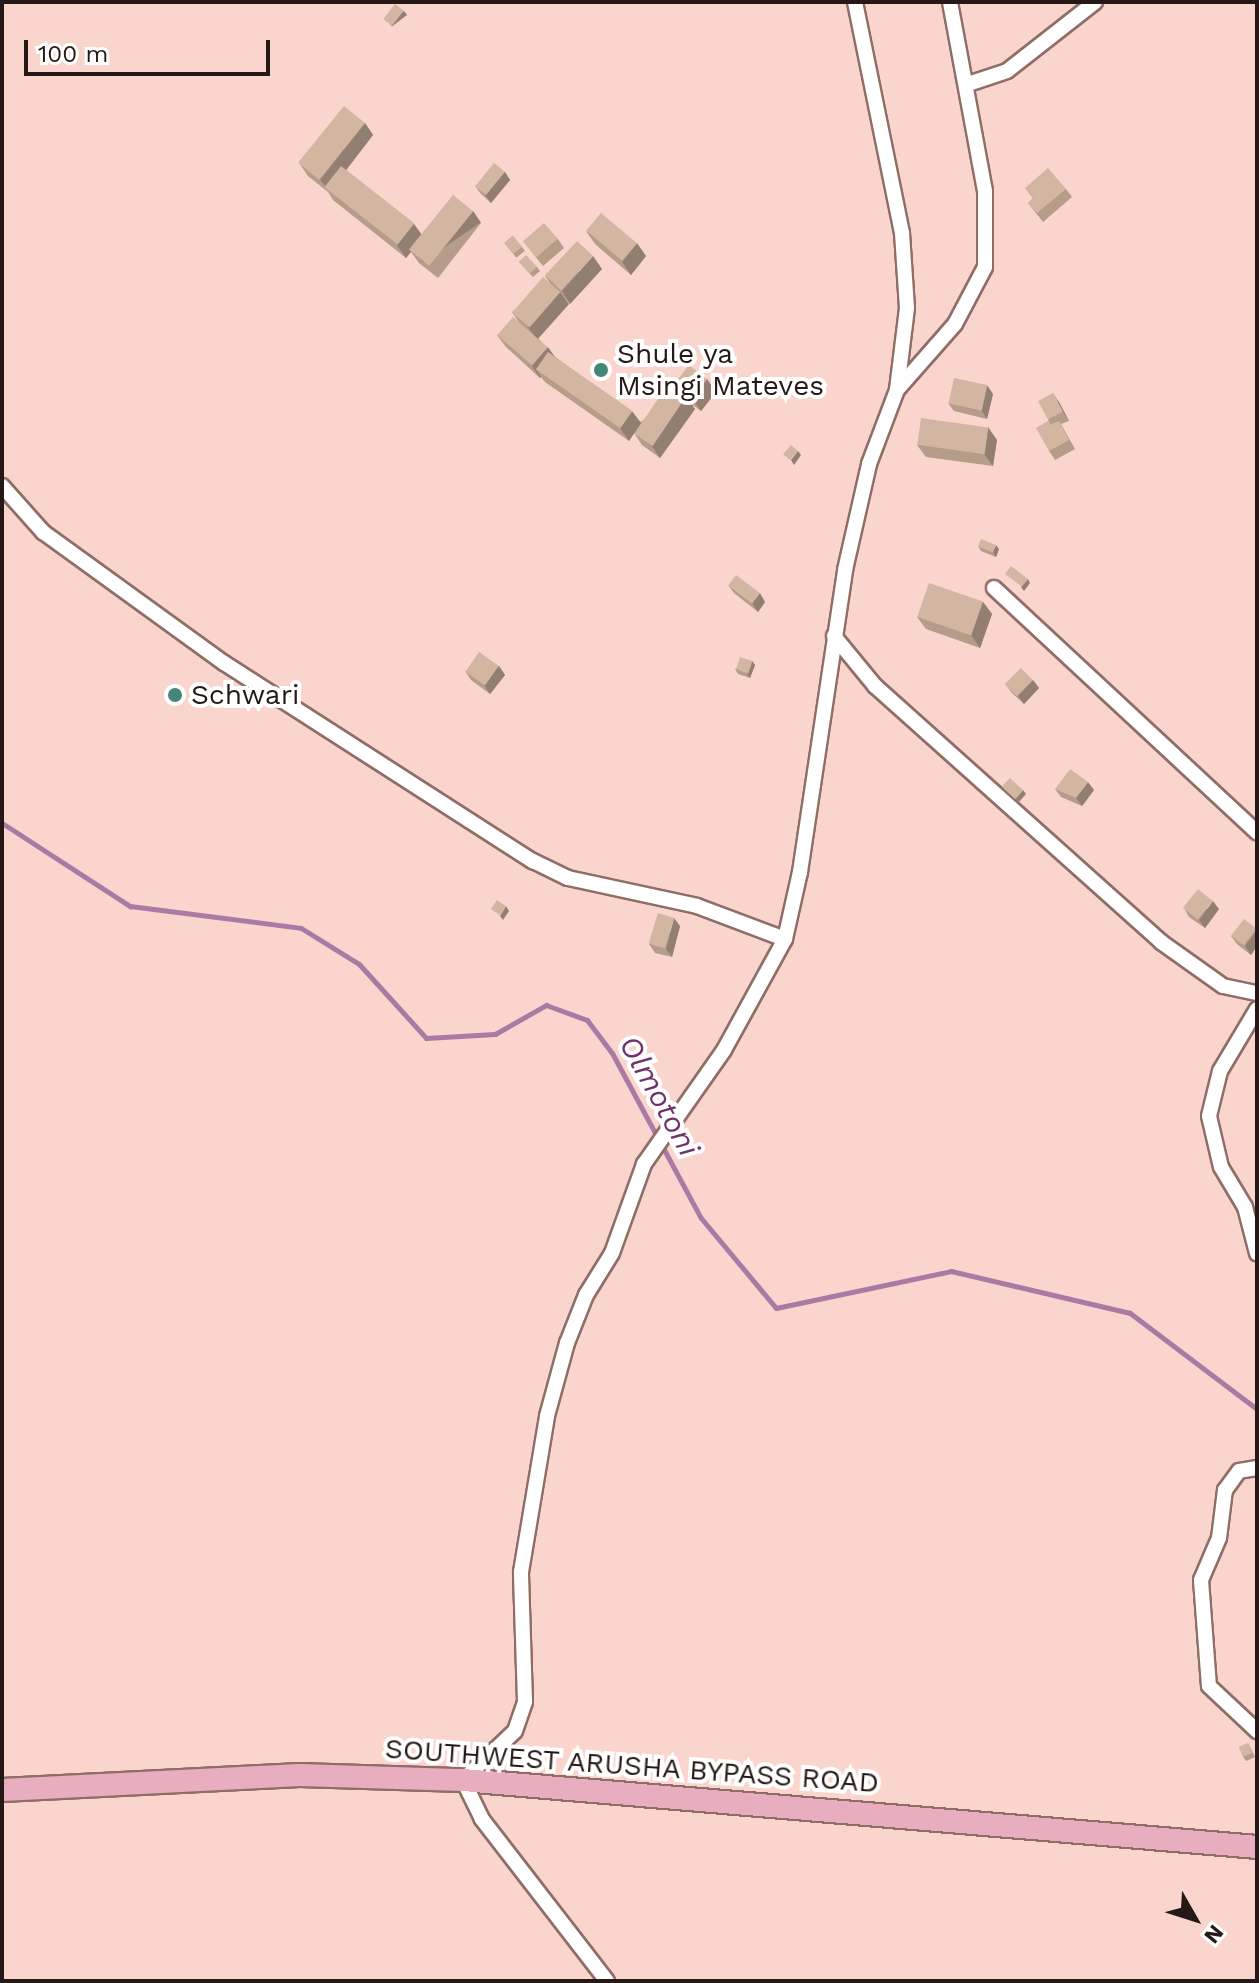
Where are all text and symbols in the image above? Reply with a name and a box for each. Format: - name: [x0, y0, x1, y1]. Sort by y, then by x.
- scale bar: [28, 24, 274, 74]
- text: 100 m: [38, 40, 108, 68]
- place label: Shule ya Msingi Mateves: [617, 337, 824, 403]
- marker: Shule ya Msingi Mateves: [592, 361, 610, 379]
- place label: Schwari: [191, 678, 300, 712]
- marker: Schwari: [166, 686, 184, 704]
- water label: Olmotoni: [611, 1029, 707, 1163]
- street label: SOUTHWEST ARUSHA BYPASS ROAD: [382, 1732, 882, 1800]
- north arrow: [1155, 1879, 1235, 1959]
- text: N: [1199, 1920, 1229, 1949]

